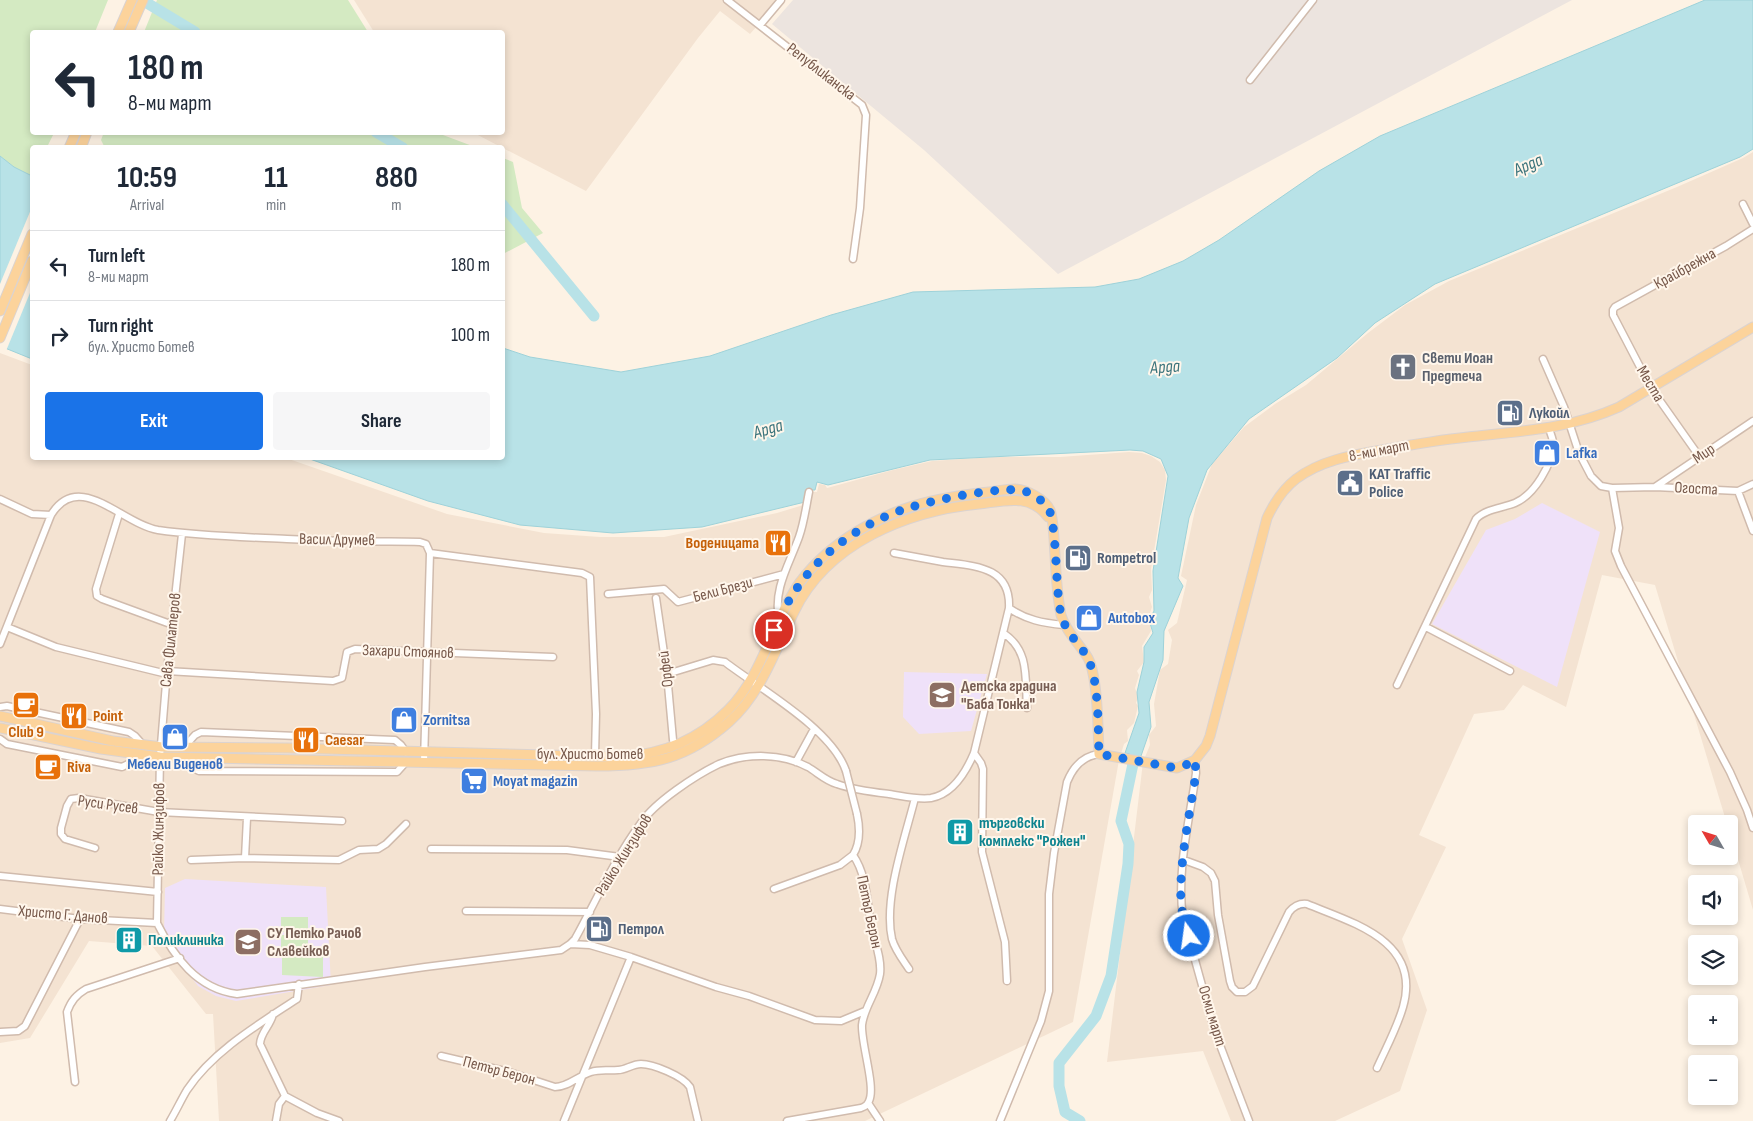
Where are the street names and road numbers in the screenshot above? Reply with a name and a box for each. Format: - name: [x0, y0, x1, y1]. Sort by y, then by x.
- street label: Републиканска: [783, 39, 859, 105]
- street label: Крайбрежна: [1651, 244, 1719, 294]
- street label: Места: [1632, 363, 1668, 405]
- street label: 8-ми март: [1347, 436, 1411, 466]
- street label: Мир: [1689, 440, 1719, 468]
- street label: Огоста: [1674, 478, 1718, 500]
- street label: Васил Друмев: [299, 530, 375, 550]
- street label: Бели Брези: [691, 573, 755, 607]
- street label: Сава Филатеров: [157, 592, 185, 688]
- street label: Захари Стоянов: [362, 641, 454, 663]
- street label: Орфей: [654, 650, 678, 688]
- street label: бул. Христо Ботев: [537, 745, 643, 764]
- street label: Райко Жинзифов: [149, 782, 169, 876]
- street label: Руси Русев: [77, 791, 139, 819]
- street label: Райко Жинзифов: [591, 811, 657, 899]
- street label: Петър Берон: [852, 874, 886, 950]
- street label: Христо Г. Данов: [17, 902, 108, 928]
- street label: Осми март: [1194, 983, 1230, 1049]
- street label: Петър Берон: [461, 1052, 537, 1090]

